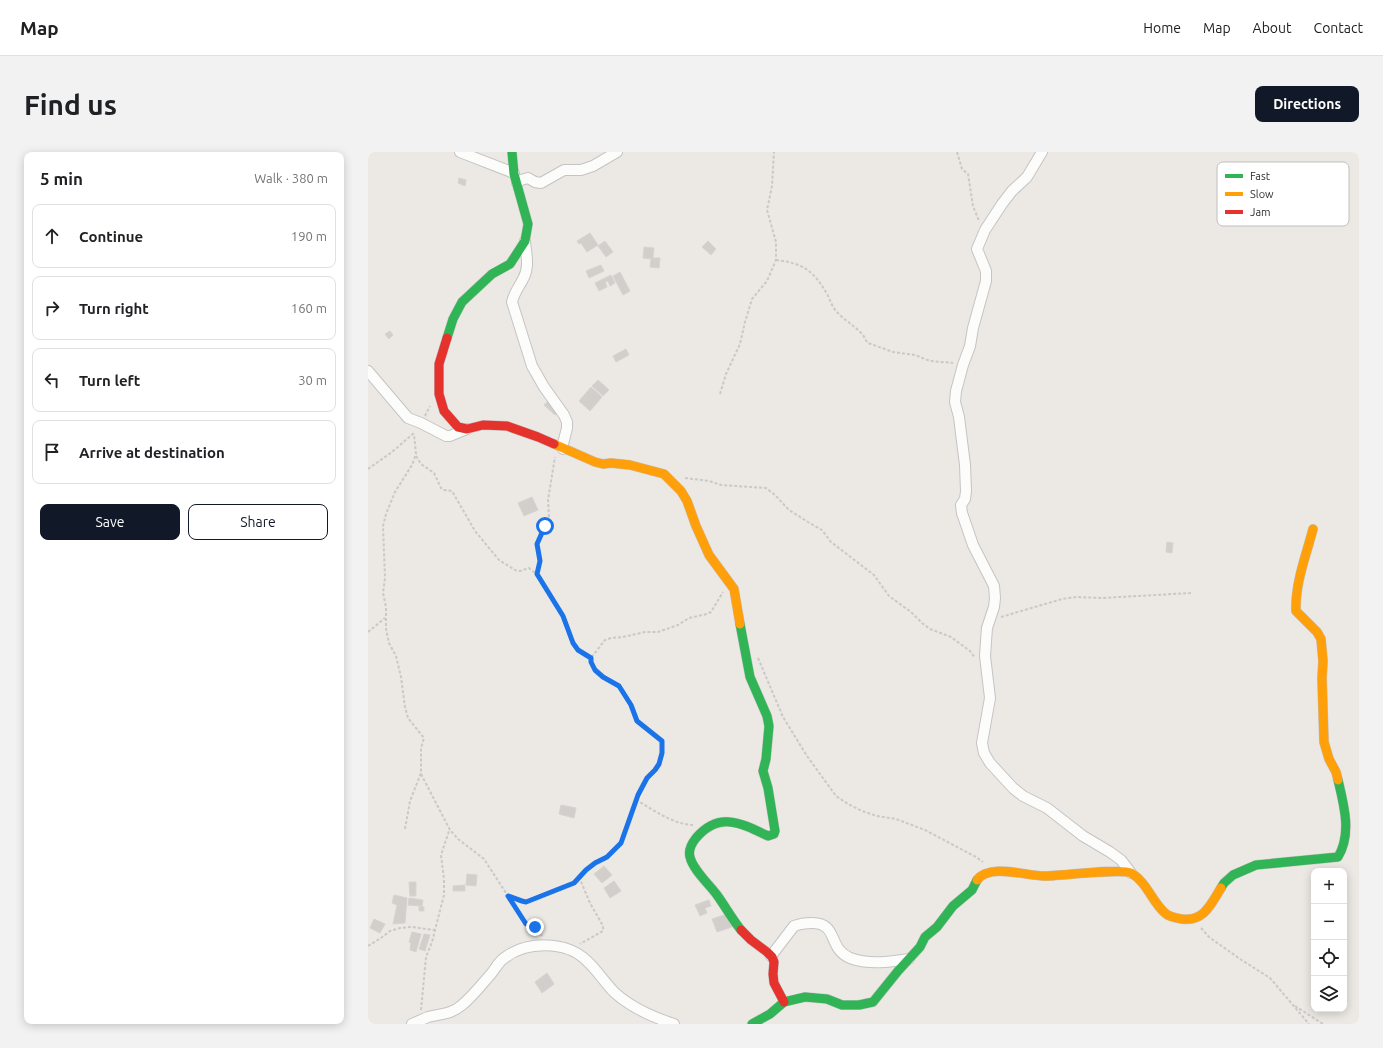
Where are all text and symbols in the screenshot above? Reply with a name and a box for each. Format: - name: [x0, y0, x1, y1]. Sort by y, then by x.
- text: Map: [20, 17, 59, 39]
- text: Home: [1143, 20, 1181, 36]
- text: Map: [1203, 20, 1231, 36]
- text: About: [1253, 20, 1292, 36]
- text: Contact: [1314, 20, 1363, 36]
- button: Directions: [1255, 86, 1359, 122]
- text: Find us: [24, 89, 117, 120]
- legend: [1217, 162, 1349, 226]
- text: 5 min: [40, 169, 83, 188]
- text: Fast: [1250, 170, 1271, 182]
- text: Walk · 380 m: [254, 171, 328, 185]
- text: Slow: [1250, 188, 1274, 200]
- text: Jam: [1250, 206, 1271, 218]
- icon: ahead: [41, 225, 63, 247]
- text: Continue: [79, 228, 143, 245]
- text: 190 m: [291, 229, 327, 243]
- icon: right: [41, 297, 63, 319]
- text: Turn right: [79, 300, 149, 317]
- text: 160 m: [291, 301, 327, 315]
- icon: left: [41, 369, 63, 391]
- text: Turn left: [79, 372, 140, 389]
- text: 30 m: [298, 373, 327, 387]
- icon: arrive: [41, 441, 63, 463]
- text: Arrive at destination: [79, 444, 225, 461]
- button: Save: [40, 504, 180, 540]
- button: Share: [188, 504, 328, 540]
- route start: [536, 517, 554, 535]
- map controls: [1311, 868, 1347, 1012]
- button: +: [1311, 868, 1347, 904]
- button: −: [1311, 904, 1347, 940]
- route end: [526, 918, 544, 936]
- button: locate: [1311, 940, 1347, 976]
- button: layers: [1311, 976, 1347, 1012]

